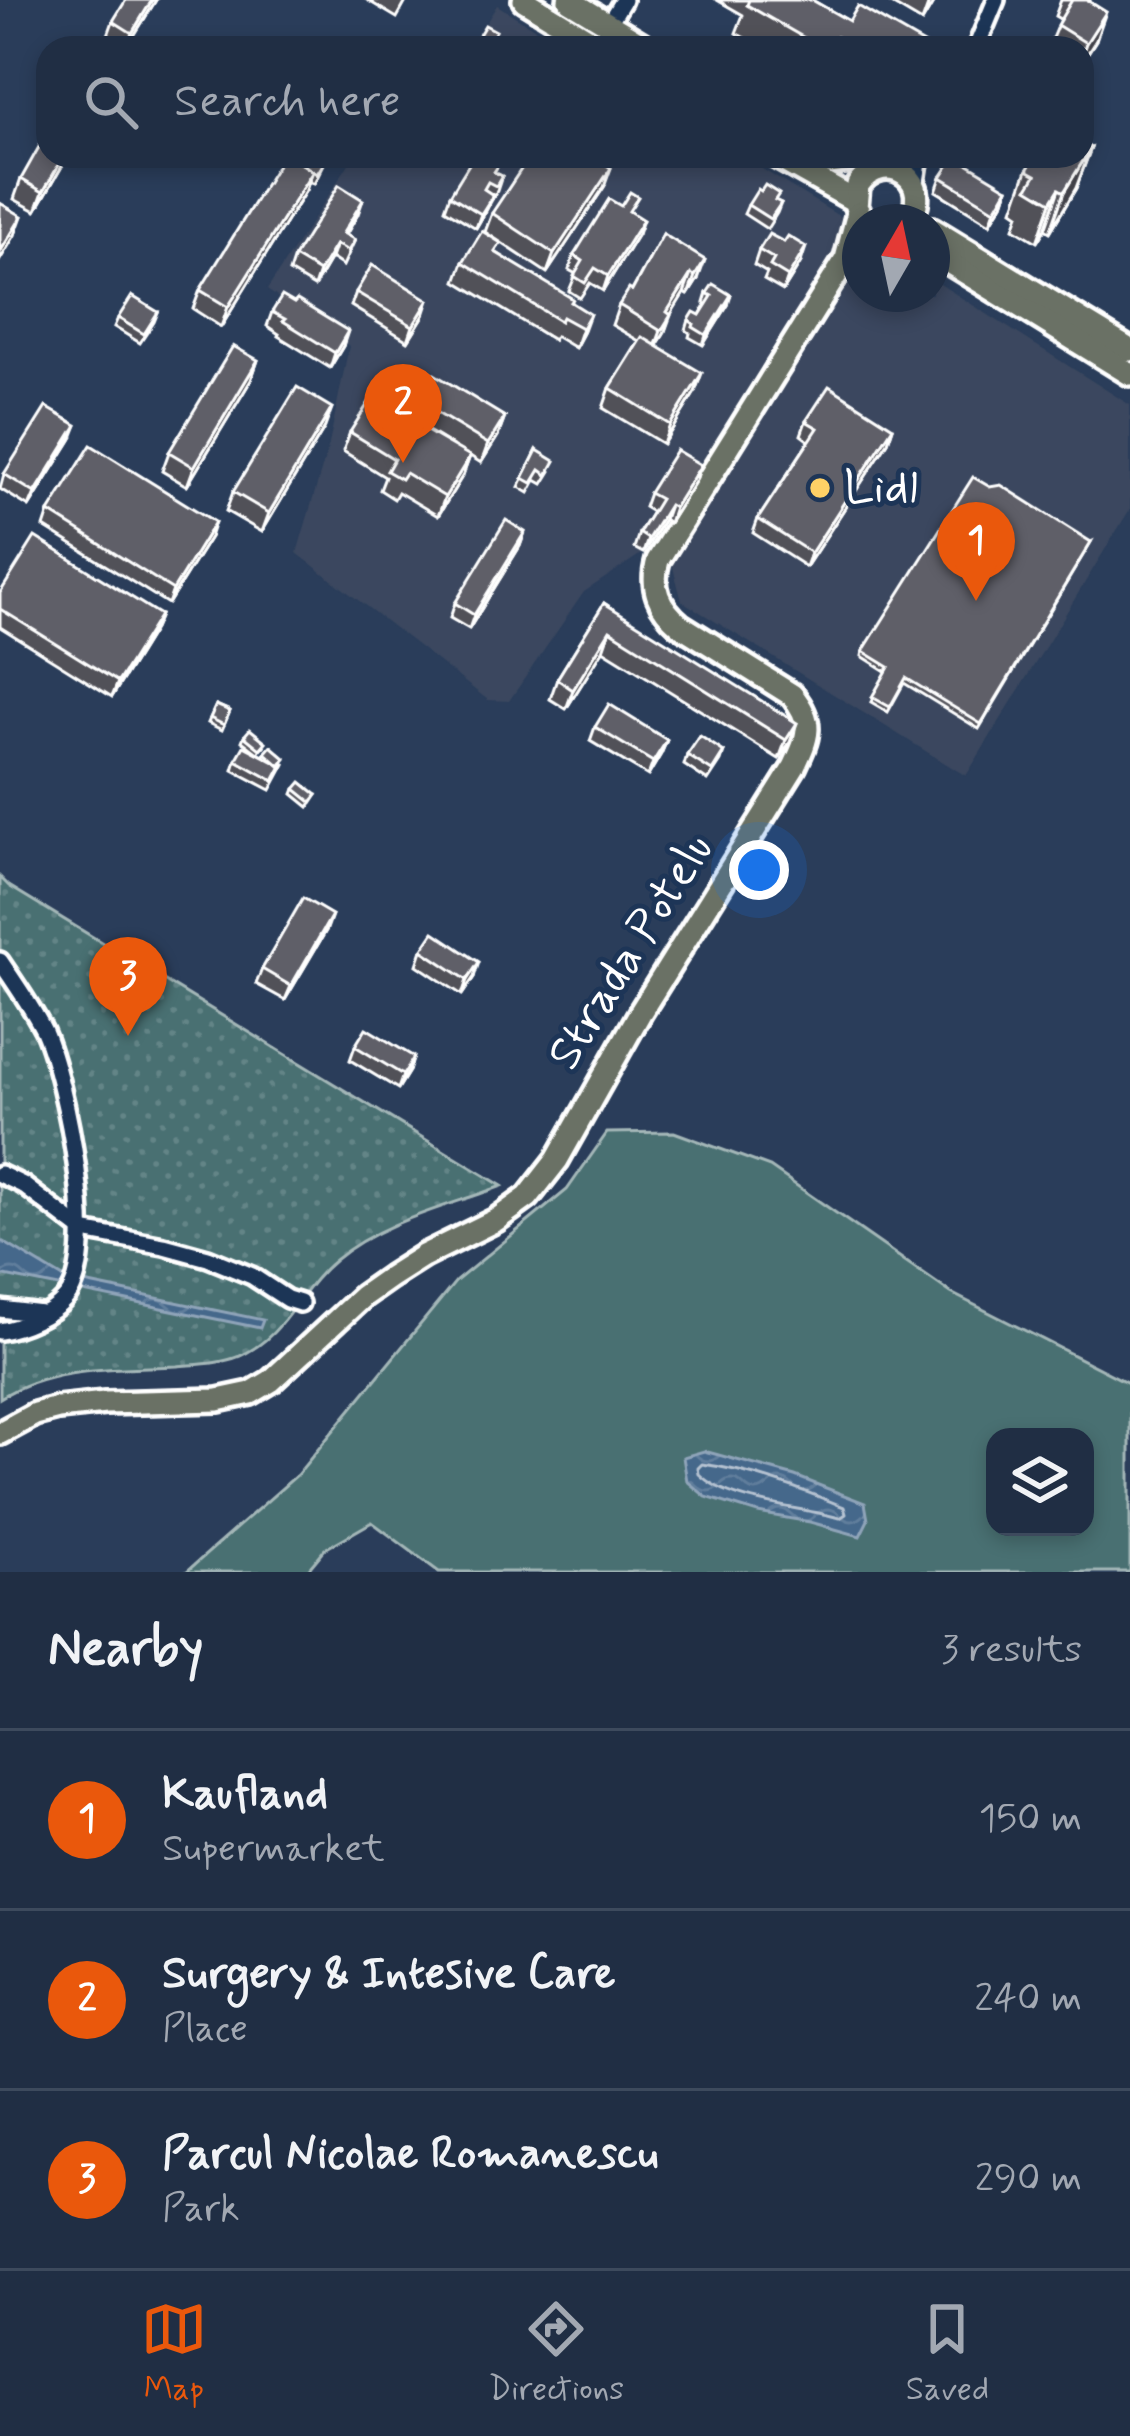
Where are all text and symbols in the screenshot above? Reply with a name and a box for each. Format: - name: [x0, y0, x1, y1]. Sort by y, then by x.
- search box: [36, 36, 1094, 168]
- icon: search: [78, 69, 144, 135]
- text: Search here: [174, 73, 401, 132]
- north arrow: [842, 204, 950, 312]
- pin: 2: [364, 364, 442, 463]
- place label: Lidl: [844, 457, 918, 520]
- marker: Lidl: [807, 475, 833, 501]
- pin: 1: [937, 502, 1015, 601]
- street label: Strada Potelu: [533, 822, 729, 1082]
- your location: [729, 840, 789, 900]
- pin: 3: [89, 937, 167, 1036]
- map controls: [986, 1428, 1094, 1536]
- button: layers: [986, 1428, 1094, 1536]
- text: Nearby: [48, 1617, 203, 1683]
- text: 3 results: [941, 1625, 1082, 1676]
- text: Kaufland: [162, 1765, 328, 1824]
- text: 1: [78, 1794, 96, 1845]
- text: 150 m: [979, 1794, 1082, 1845]
- text: Supermarket: [162, 1824, 385, 1875]
- text: Surgery & Intesive Care: [162, 1945, 615, 2004]
- text: 2: [77, 1974, 97, 2025]
- text: 240 m: [974, 1974, 1082, 2025]
- text: Place: [162, 2004, 248, 2055]
- text: Parcul Nicolae Romanescu: [162, 2125, 658, 2184]
- text: 3: [78, 2154, 96, 2205]
- text: 290 m: [975, 2154, 1082, 2205]
- text: Park: [162, 2184, 240, 2235]
- tab: Map: [141, 2296, 207, 2412]
- tab: Directions: [488, 2296, 624, 2412]
- tab: Saved: [906, 2296, 989, 2412]

